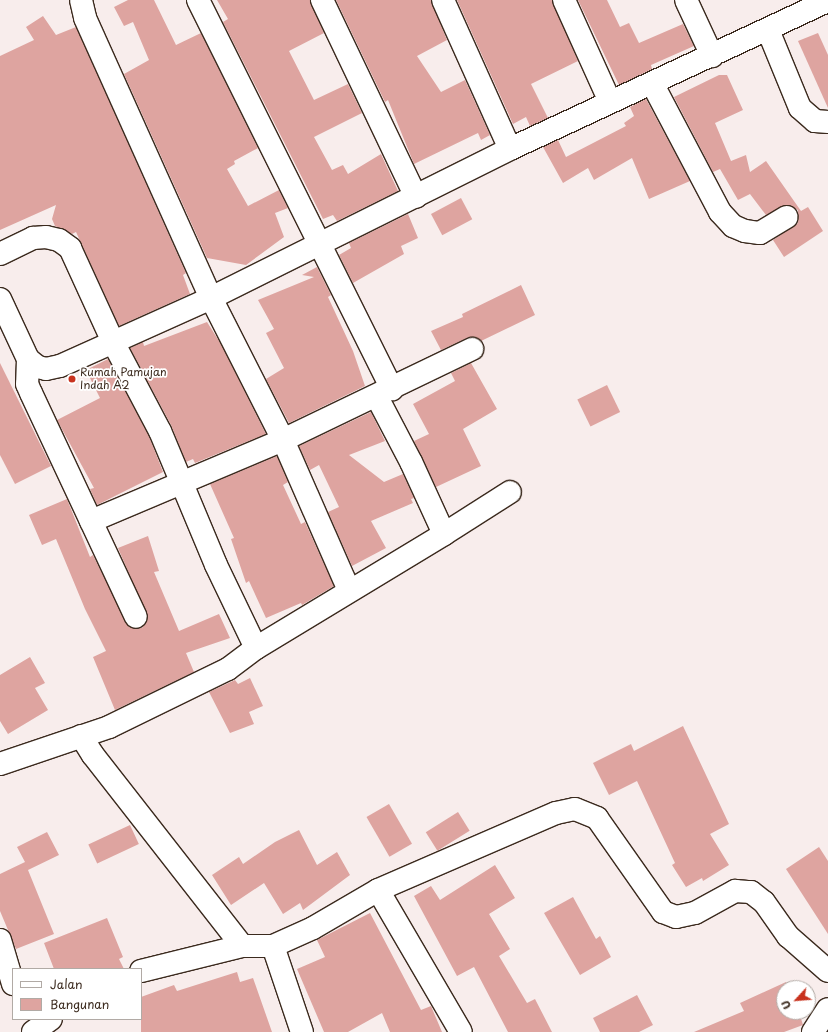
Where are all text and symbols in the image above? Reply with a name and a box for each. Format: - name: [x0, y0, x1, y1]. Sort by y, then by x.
- place label: Rumah Pamujan Indah A2: [80, 366, 167, 392]
- marker: Rumah Pamujan Indah A2: [67, 374, 77, 384]
- legend: [12, 968, 142, 1020]
- text: Jalan: [50, 975, 83, 993]
- north arrow: [776, 980, 816, 1020]
- text: Bangunan: [50, 995, 109, 1013]
- text: U: [776, 998, 795, 1013]

